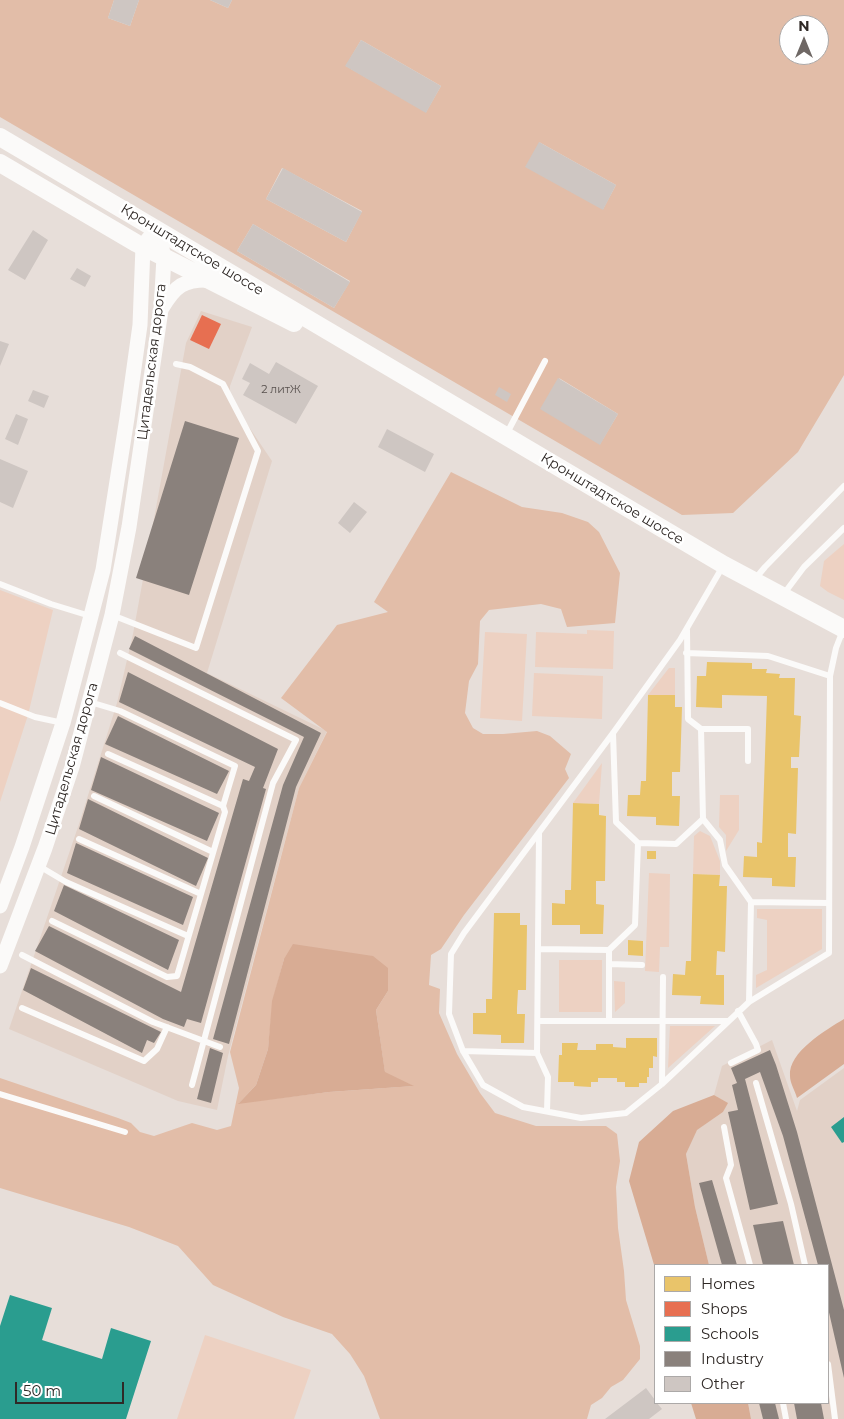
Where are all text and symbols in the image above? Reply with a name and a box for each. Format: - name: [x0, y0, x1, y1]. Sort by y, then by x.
- north arrow: [779, 15, 829, 65]
- text: N: [798, 17, 810, 35]
- street label: Кронштадтское шоссе: [117, 201, 267, 299]
- street label: Цитадельская дорога: [134, 283, 170, 441]
- house number: 2 литЖ: [261, 383, 301, 397]
- street label: Кронштадтское шоссе: [537, 450, 687, 548]
- street label: Цитадельская дорога: [42, 681, 102, 837]
- legend: [654, 1264, 829, 1404]
- text: Homes: [701, 1274, 755, 1293]
- text: Shops: [701, 1299, 747, 1318]
- text: Schools: [701, 1324, 759, 1343]
- text: Industry: [701, 1349, 763, 1368]
- scale bar: [18, 1372, 126, 1404]
- text: Other: [701, 1374, 745, 1393]
- text: 50 m: [23, 1381, 61, 1400]

